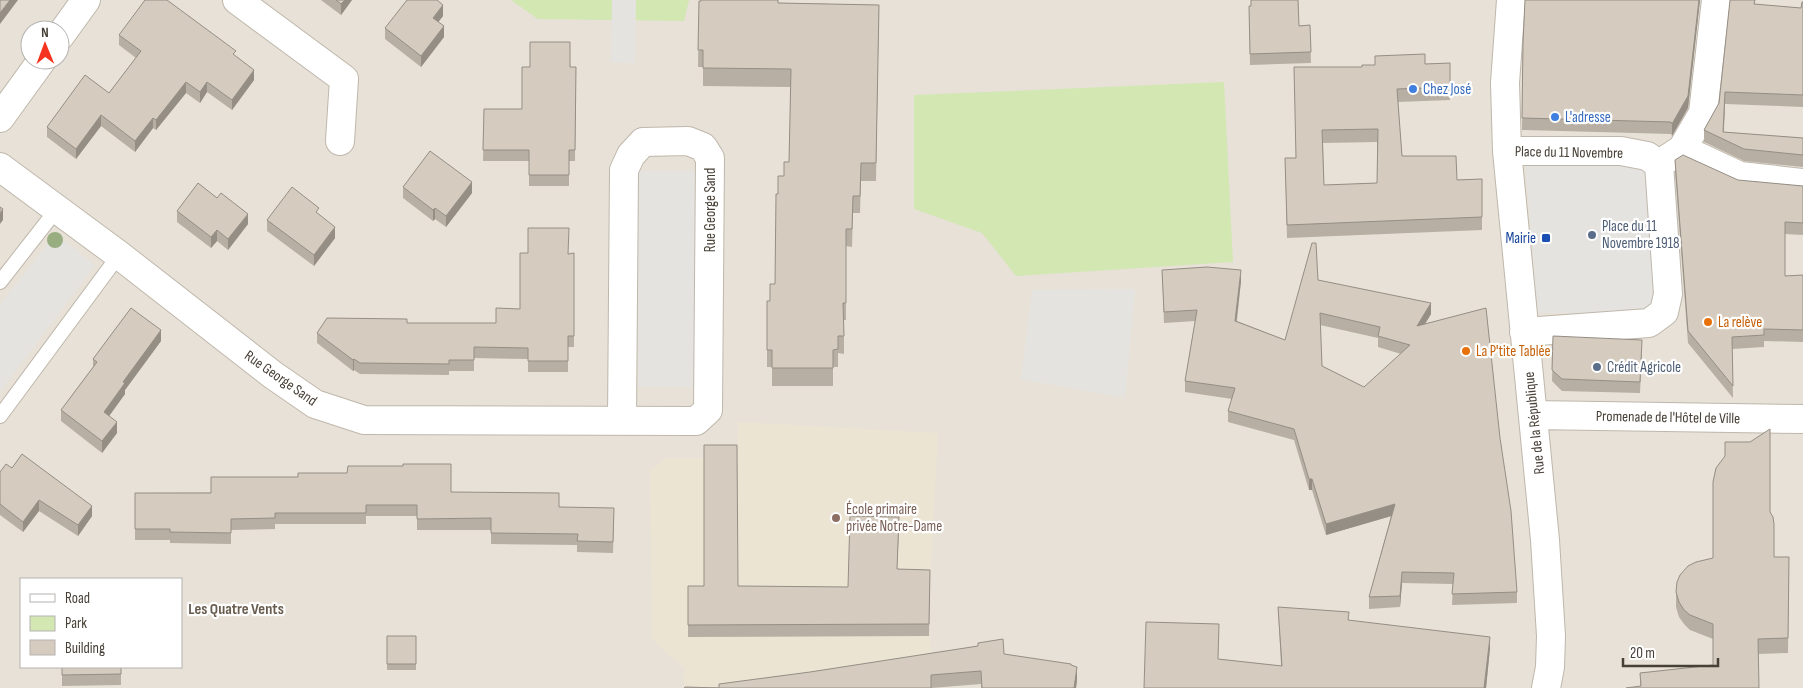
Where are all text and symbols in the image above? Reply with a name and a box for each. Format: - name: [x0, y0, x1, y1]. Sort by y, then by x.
- north arrow: [20, 20, 70, 70]
- text: N: [41, 24, 49, 41]
- place label: Chez José: [1423, 80, 1471, 99]
- marker: Chez José: [1407, 83, 1419, 95]
- place label: L'adresse: [1565, 108, 1611, 127]
- marker: L'adresse: [1549, 111, 1561, 123]
- street label: Place du 11 Novembre: [1515, 142, 1623, 163]
- street label: Rue George Sand: [701, 168, 720, 252]
- place label: Place du 11 Novembre 1918: [1602, 217, 1680, 253]
- place label: Mairie: [1505, 229, 1536, 248]
- marker: Place du 11 Novembre 1918: [1586, 229, 1598, 241]
- marker: Mairie: [1540, 232, 1552, 244]
- place label: La relève: [1718, 313, 1762, 332]
- marker: La relève: [1702, 316, 1714, 328]
- place label: La P'tite Tablée: [1476, 342, 1551, 361]
- marker: La P'tite Tablée: [1460, 345, 1472, 357]
- street label: Rue George Sand: [241, 346, 321, 410]
- place label: Crédit Agricole: [1607, 358, 1681, 377]
- marker: Crédit Agricole: [1591, 361, 1603, 373]
- street label: Rue de la République: [1520, 371, 1549, 475]
- street label: Promenade de l'Hôtel de Ville: [1596, 407, 1740, 428]
- place label: École primaire privée Notre-Dame: [846, 500, 942, 536]
- marker: École primaire privée Notre-Dame: [830, 512, 842, 524]
- legend: [20, 578, 182, 668]
- text: Road: [65, 589, 90, 608]
- district label: Les Quatre Vents: [188, 600, 284, 619]
- text: Park: [65, 614, 87, 633]
- scale bar: [1623, 636, 1718, 668]
- text: Building: [65, 639, 105, 658]
- text: 20 m: [1630, 644, 1655, 663]

